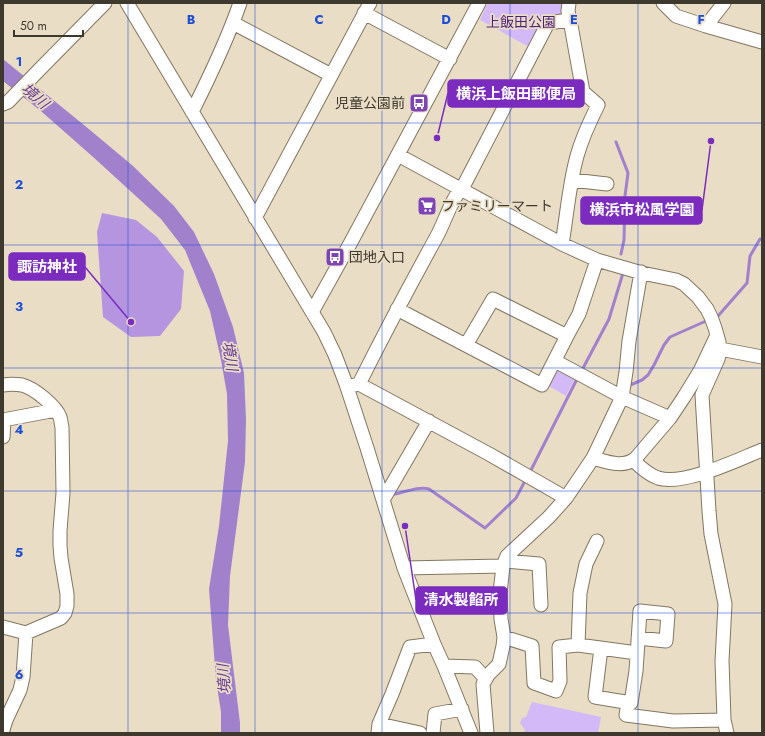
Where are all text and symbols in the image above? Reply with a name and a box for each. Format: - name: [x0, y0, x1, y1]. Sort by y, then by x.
- text: B: [187, 10, 196, 29]
- text: C: [314, 10, 324, 29]
- text: D: [441, 10, 451, 29]
- text: E: [570, 10, 578, 29]
- text: F: [697, 10, 705, 29]
- scale bar: [14, 12, 83, 38]
- park label: 上飯田公園: [486, 12, 556, 32]
- text: 50 m: [20, 17, 47, 35]
- text: 1: [16, 52, 22, 71]
- water label: 境川: [16, 78, 55, 115]
- callout: 横浜上飯田郵便局: [448, 80, 584, 107]
- text: 横浜上飯田郵便局: [456, 83, 576, 105]
- bus stop icon: 児童公園前: [408, 92, 430, 114]
- place label: 児童公園前: [335, 93, 405, 113]
- text: 2: [15, 175, 23, 194]
- supermarket icon: ファミリーマート: [416, 195, 438, 217]
- place label: ファミリーマート: [441, 196, 553, 216]
- callout: 横浜市松風学園: [581, 197, 702, 224]
- text: 横浜市松風学園: [589, 199, 695, 221]
- bus stop icon: 団地入口: [324, 246, 346, 268]
- place label: 団地入口: [349, 247, 405, 267]
- callout: 諏訪神社: [9, 253, 85, 280]
- text: 諏訪神社: [17, 256, 77, 278]
- text: 3: [15, 297, 23, 316]
- water label: 境川: [217, 339, 244, 375]
- text: 4: [14, 420, 24, 439]
- text: 5: [15, 543, 23, 562]
- callout: 清水製餡所: [416, 587, 507, 614]
- text: 清水製餡所: [423, 589, 499, 611]
- water label: 境川: [212, 661, 236, 695]
- text: 6: [15, 665, 24, 684]

